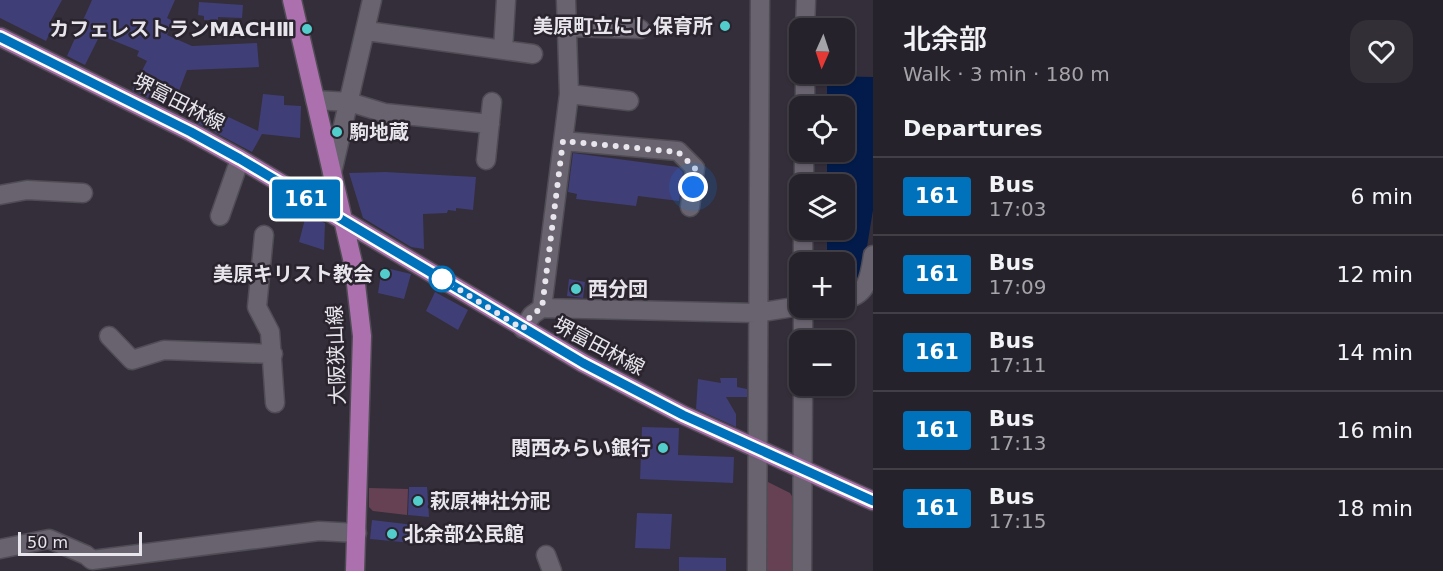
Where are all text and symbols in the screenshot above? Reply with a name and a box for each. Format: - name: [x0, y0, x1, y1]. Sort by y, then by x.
- place label: 美原町立にし保育所: [533, 14, 713, 38]
- place label: カフェレストランMACHⅢ: [49, 17, 295, 41]
- north arrow: [789, 18, 855, 84]
- map controls: [789, 18, 855, 396]
- marker: 美原町立にし保育所: [718, 19, 732, 33]
- button: heart: [1350, 20, 1413, 83]
- marker: カフェレストランMACHⅢ: [300, 22, 314, 36]
- text: 北余部: [903, 23, 987, 56]
- text: Walk · 3 min · 180 m: [903, 62, 1110, 86]
- street label: 堺富田林線: [129, 69, 229, 135]
- button: locate: [789, 96, 855, 162]
- text: Departures: [903, 116, 1043, 141]
- place label: 駒地蔵: [349, 120, 409, 144]
- marker: 駒地蔵: [330, 125, 344, 139]
- your location: [678, 172, 708, 202]
- text: Bus: [989, 172, 1034, 197]
- button: layers: [789, 174, 855, 240]
- line badge: 161: [272, 180, 340, 218]
- text: 161: [915, 184, 959, 208]
- text: 6 min: [1351, 184, 1413, 209]
- text: 161: [284, 187, 328, 211]
- text: 17:03: [989, 197, 1046, 221]
- text: Bus: [989, 250, 1034, 275]
- button: +: [789, 252, 855, 318]
- place label: 美原キリスト教会: [213, 262, 373, 286]
- text: 161: [915, 262, 959, 286]
- text: 12 min: [1337, 262, 1413, 287]
- unlabelled marker: [429, 266, 455, 292]
- marker: 美原キリスト教会: [378, 267, 392, 281]
- text: 17:09: [989, 275, 1046, 299]
- place label: 西分団: [588, 277, 648, 301]
- marker: 西分団: [569, 282, 583, 296]
- street label: 大阪狭山線: [322, 305, 350, 405]
- street label: 堺富田林線: [549, 312, 649, 380]
- text: Bus: [989, 328, 1034, 353]
- button: −: [789, 330, 855, 396]
- text: 161: [915, 340, 959, 364]
- text: 14 min: [1337, 340, 1413, 365]
- text: 17:11: [989, 353, 1046, 377]
- text: Bus: [989, 406, 1034, 431]
- text: 161: [915, 418, 959, 442]
- text: 16 min: [1337, 418, 1413, 443]
- text: 17:13: [989, 431, 1046, 455]
- place label: 関西みらい銀行: [511, 436, 651, 460]
- marker: 関西みらい銀行: [656, 441, 670, 455]
- text: Bus: [989, 484, 1034, 509]
- place label: 萩原神社分祀: [430, 489, 550, 513]
- marker: 萩原神社分祀: [411, 494, 425, 508]
- text: 161: [915, 496, 959, 520]
- text: 18 min: [1337, 496, 1413, 521]
- text: 17:15: [989, 509, 1046, 533]
- place label: 北余部公民館: [404, 522, 524, 546]
- marker: 北余部公民館: [385, 527, 399, 541]
- scale bar: [18, 529, 142, 556]
- text: 50 m: [27, 533, 68, 552]

